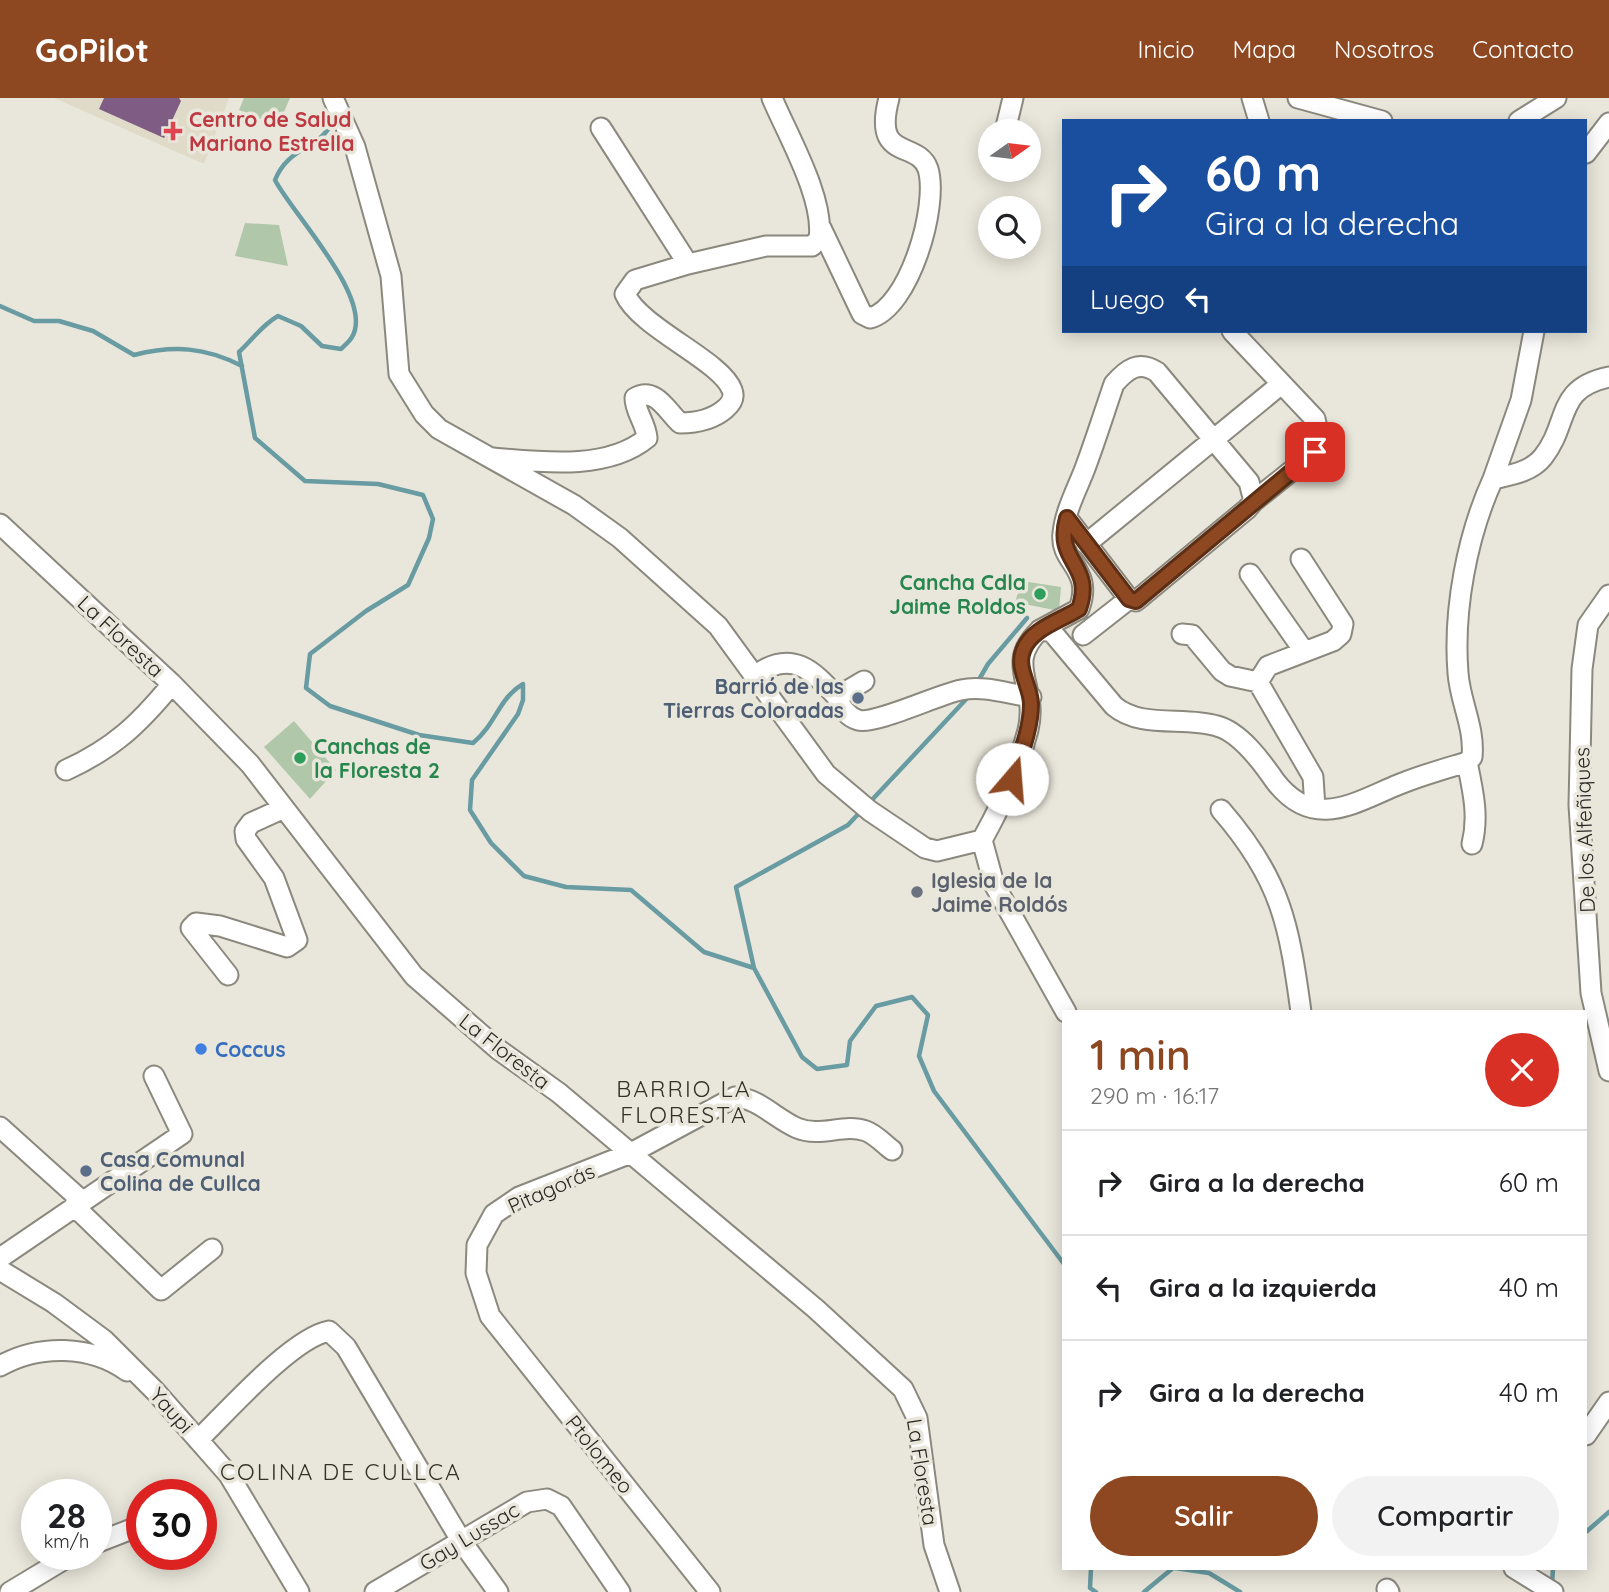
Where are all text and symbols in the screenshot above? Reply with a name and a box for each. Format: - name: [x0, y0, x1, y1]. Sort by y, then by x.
- text: GoPilot: [35, 29, 149, 70]
- text: Inicio: [1137, 34, 1195, 64]
- text: Mapa: [1233, 34, 1296, 64]
- text: Nosotros: [1334, 34, 1434, 64]
- text: Contacto: [1472, 34, 1574, 64]
- place label: Centro de Salud Mariano Estrella: [189, 106, 354, 156]
- north arrow: [978, 119, 1041, 182]
- map controls: [978, 119, 1041, 259]
- marker: Centro de Salud Mariano Estrella: [163, 121, 183, 141]
- text: 60 m: [1205, 142, 1321, 203]
- icon: right: [1090, 147, 1181, 238]
- button: search: [978, 196, 1041, 259]
- text: Gira a la derecha: [1205, 203, 1459, 243]
- icon: left: [1179, 280, 1217, 318]
- text: Luego: [1090, 283, 1165, 316]
- pin: [1285, 422, 1345, 482]
- icon: arrive: [1296, 433, 1334, 471]
- place label: Cancha Cdla Jaime Roldos: [889, 569, 1026, 619]
- marker: Cancha Cdla Jaime Roldos: [1032, 586, 1048, 602]
- street label: La Floresta: [73, 590, 169, 682]
- place label: Barrió de las Tierras Coloradas: [663, 673, 844, 723]
- marker: Barrió de las Tierras Coloradas: [850, 690, 866, 706]
- place label: Canchas de la Floresta 2: [314, 733, 440, 783]
- position arrow: [975, 742, 1049, 816]
- street label: De los Alfeñiques: [1568, 747, 1600, 913]
- marker: Canchas de la Floresta 2: [292, 750, 308, 766]
- place label: Iglesia de la Jaime Roldós: [931, 867, 1068, 917]
- marker: Iglesia de la Jaime Roldós: [909, 884, 925, 900]
- street label: La Floresta: [454, 1008, 556, 1094]
- text: 1 min: [1090, 1028, 1191, 1081]
- button: close: [1485, 1033, 1559, 1107]
- place label: Coccus: [215, 1036, 286, 1062]
- marker: Coccus: [193, 1041, 209, 1057]
- district label: BARRIO LA FLORESTA: [616, 1074, 752, 1129]
- text: 290 m · 16:17: [1090, 1081, 1219, 1110]
- place label: Casa Comunal Colina de Cullca: [100, 1146, 261, 1196]
- street label: Pitagorás: [503, 1157, 599, 1219]
- marker: Casa Comunal Colina de Cullca: [78, 1163, 94, 1179]
- icon: right: [1090, 1164, 1128, 1202]
- text: Gira a la derecha: [1149, 1166, 1365, 1199]
- text: 60 m: [1499, 1166, 1559, 1199]
- icon: left: [1090, 1269, 1128, 1307]
- text: Gira a la izquierda: [1149, 1271, 1377, 1304]
- text: 40 m: [1499, 1271, 1559, 1304]
- icon: right: [1090, 1374, 1128, 1412]
- text: Gira a la derecha: [1149, 1376, 1365, 1409]
- text: 40 m: [1499, 1376, 1559, 1409]
- street label: Yaupi: [145, 1382, 199, 1438]
- street label: Ptolomeo: [560, 1409, 640, 1499]
- street label: La Floresta: [902, 1417, 944, 1527]
- district label: COLINA DE CULLCA: [220, 1457, 462, 1486]
- button: Salir: [1090, 1476, 1318, 1556]
- button: Compartir: [1332, 1476, 1559, 1556]
- speed limit sign: 30: [126, 1479, 217, 1570]
- text: 28: [47, 1493, 86, 1537]
- street label: Gay Lussac: [414, 1496, 524, 1576]
- text: km/h: [44, 1530, 89, 1553]

